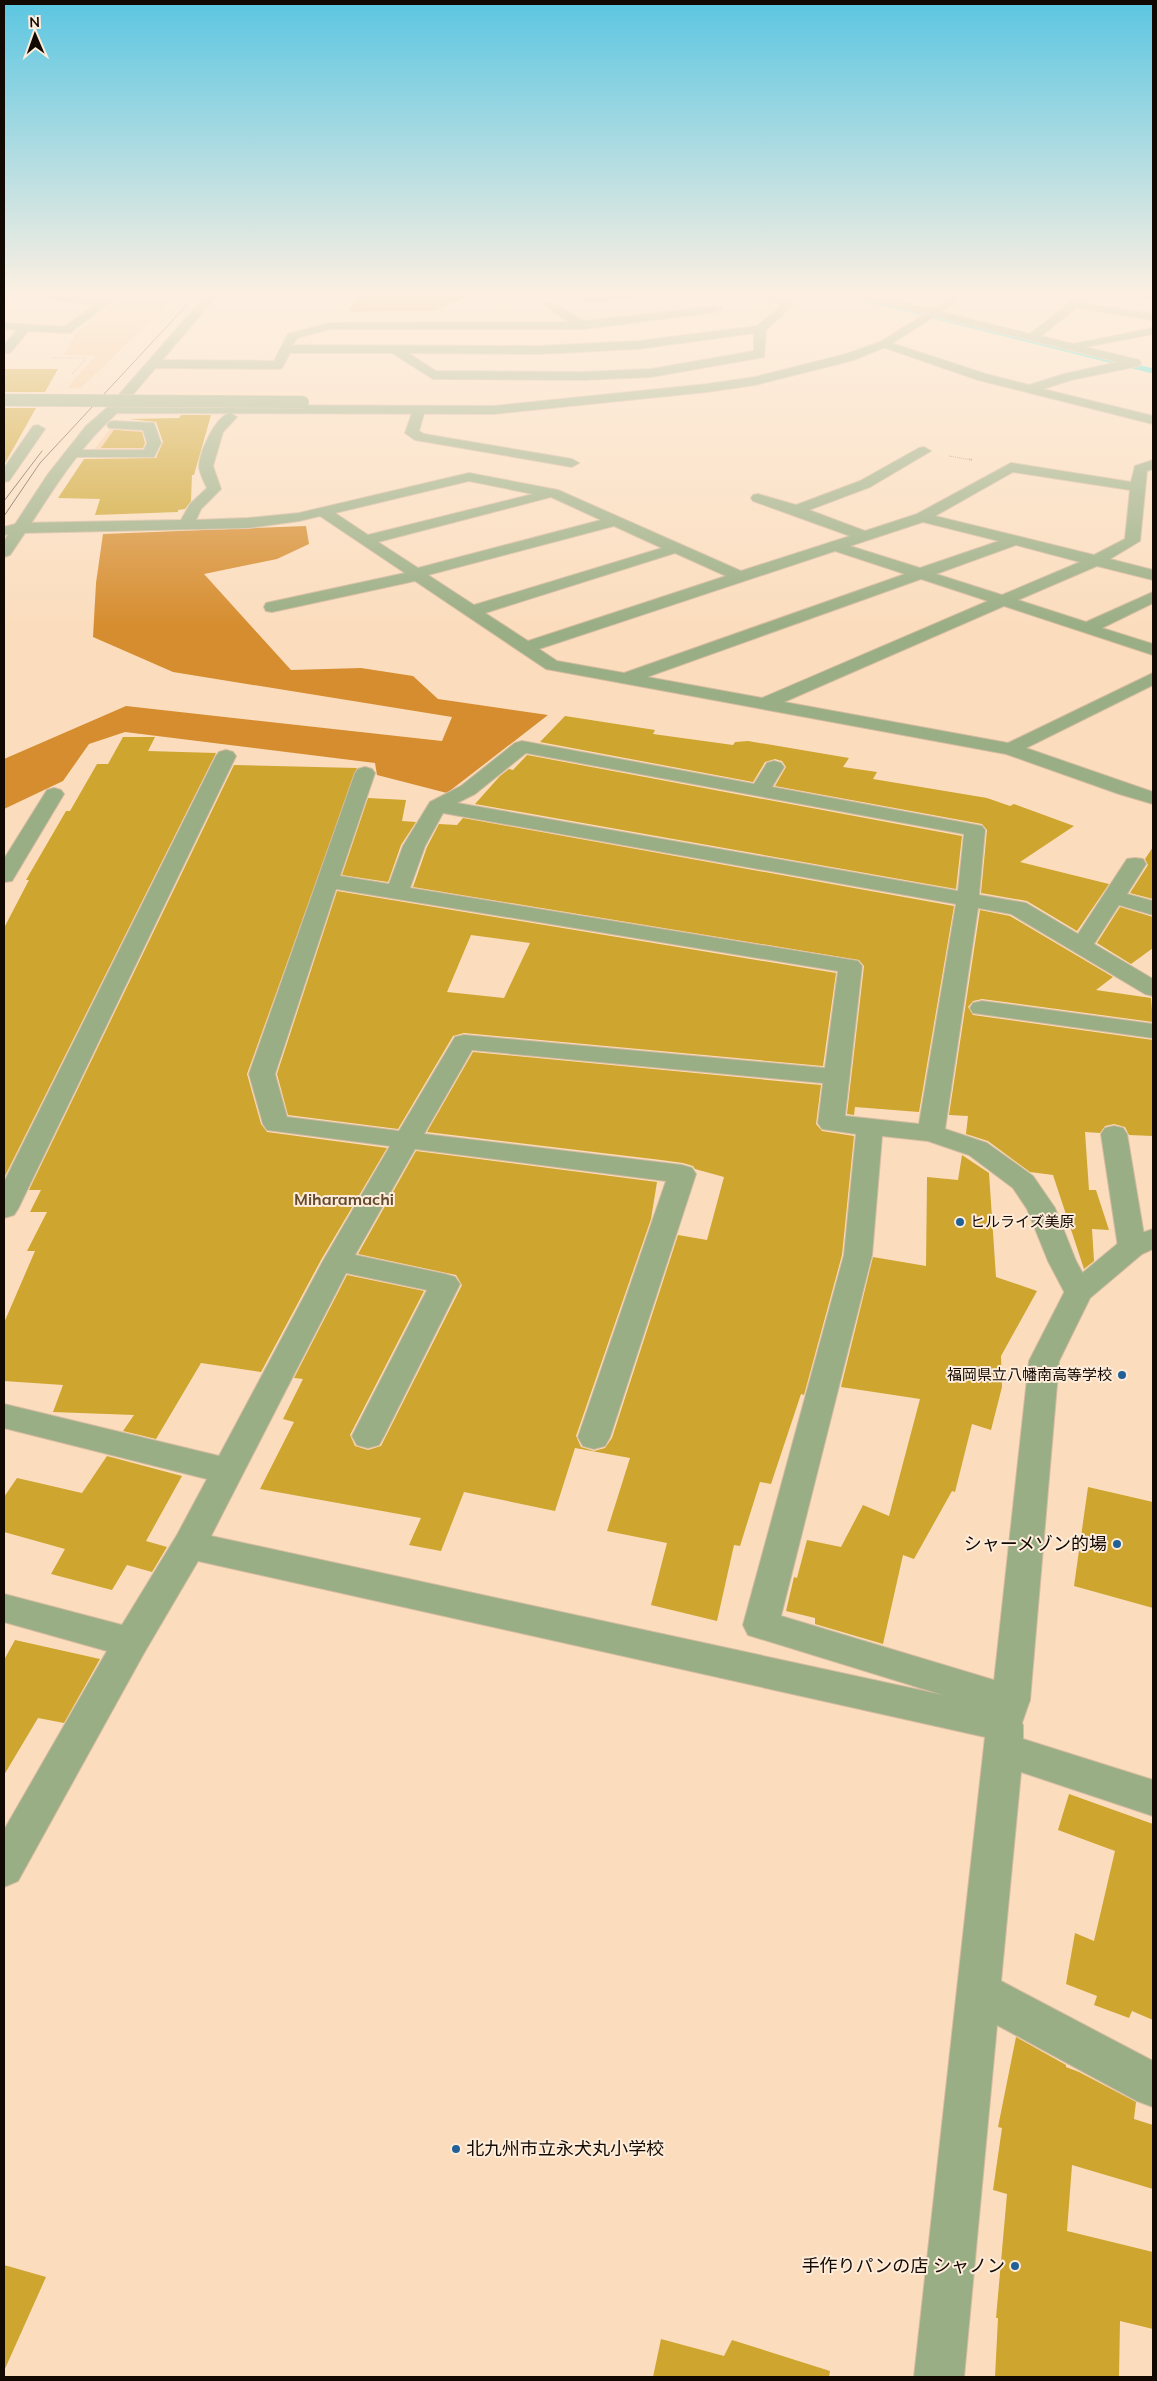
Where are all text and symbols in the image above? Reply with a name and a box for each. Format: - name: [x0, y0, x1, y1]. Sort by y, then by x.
- north arrow: [10, 10, 60, 60]
- text: N: [29, 13, 40, 31]
- district label: Miharamachi: [294, 1189, 394, 1209]
- place label: ヒルライズ美原: [970, 1212, 1075, 1231]
- marker: ヒルライズ美原: [954, 1216, 966, 1228]
- place label: 福岡県立八幡南高等学校: [947, 1365, 1112, 1384]
- marker: 福岡県立八幡南高等学校: [1116, 1369, 1128, 1381]
- place label: シャーメゾン的場: [964, 1532, 1107, 1555]
- marker: シャーメゾン的場: [1111, 1538, 1123, 1550]
- place label: 北九州市立永犬丸小学校: [466, 2137, 664, 2160]
- marker: 北九州市立永犬丸小学校: [450, 2143, 462, 2155]
- place label: 手作りパンの店 シャノン: [801, 2254, 1005, 2277]
- marker: 手作りパンの店 シャノン: [1009, 2260, 1021, 2272]

